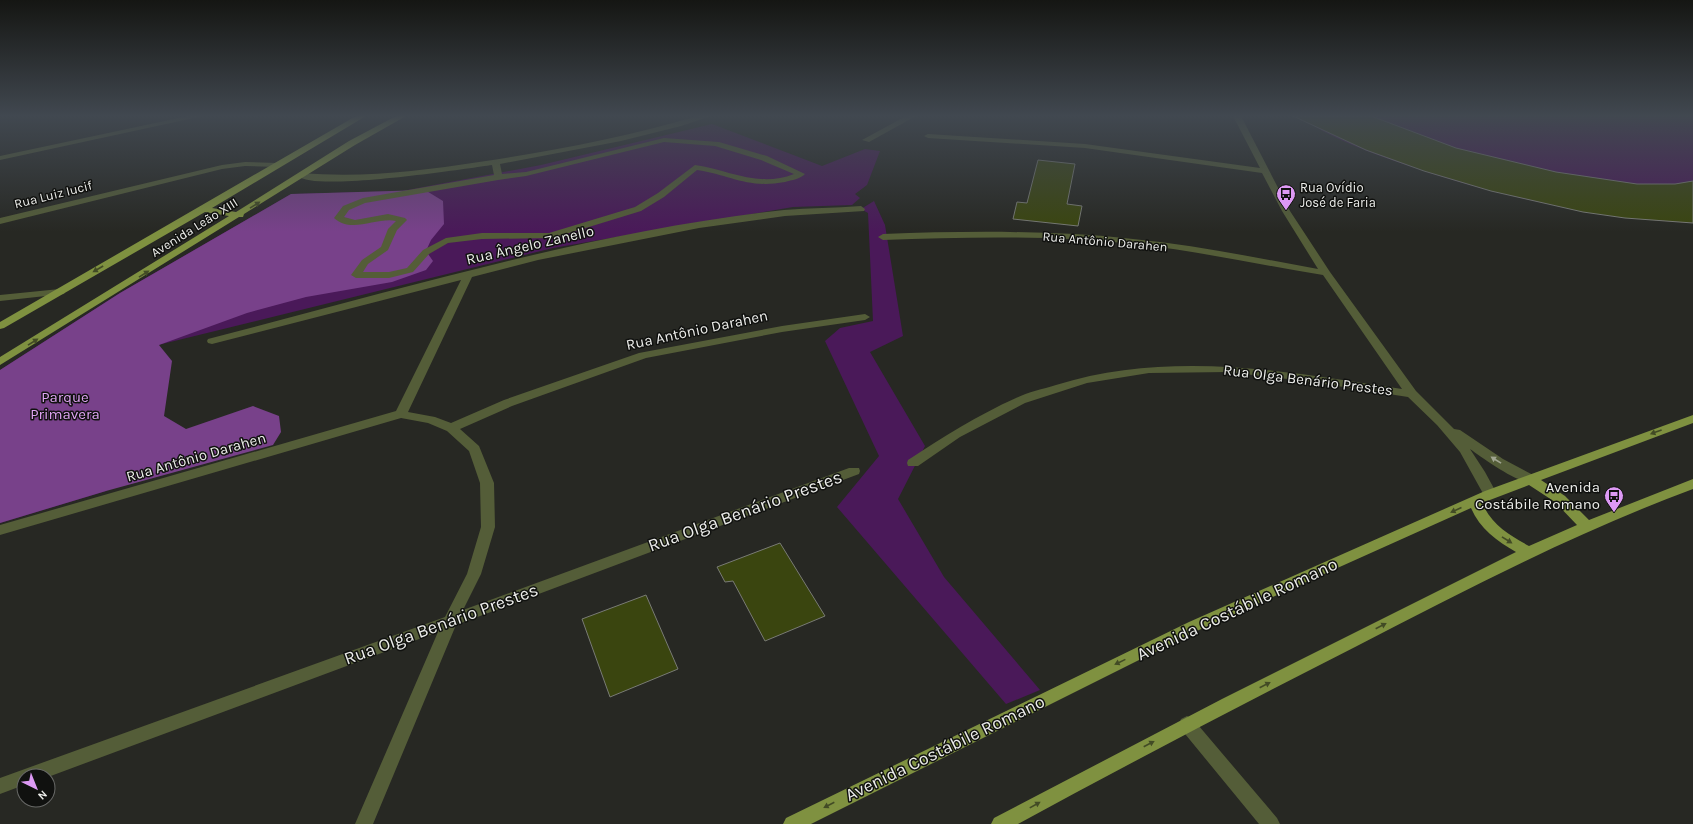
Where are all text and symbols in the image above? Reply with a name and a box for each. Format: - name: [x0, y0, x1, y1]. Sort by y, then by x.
- street label: Rua Luiz Iucif: [13, 177, 94, 211]
- place label: Rua Ovídio José de Faria: [1300, 180, 1376, 210]
- bus stop icon: Rua Ovídio José de Faria: [1275, 183, 1297, 211]
- street label: Avenida Leão XIII: [148, 195, 240, 260]
- one-way arrow: [249, 202, 261, 209]
- street label: Rua Ângelo Zanello: [464, 222, 596, 268]
- street label: Rua Antônio Darahen: [1042, 229, 1168, 254]
- one-way arrow: [93, 265, 104, 272]
- one-way arrow: [138, 270, 150, 277]
- street label: Rua Antônio Darahen: [624, 306, 770, 354]
- one-way arrow: [27, 338, 39, 345]
- street label: Rua Olga Benário Prestes: [1222, 361, 1394, 399]
- park label: Parque Primavera: [30, 388, 100, 423]
- street label: Rua Antônio Darahen: [124, 428, 268, 486]
- one-way arrow: [1650, 430, 1662, 436]
- one-way arrow: [1491, 456, 1501, 464]
- street label: Rua Olga Benário Prestes: [645, 466, 845, 556]
- place label: Avenida Costábile Romano: [1475, 478, 1600, 513]
- bus stop icon: Avenida Costábile Romano: [1603, 485, 1625, 513]
- one-way arrow: [1450, 507, 1461, 513]
- one-way arrow: [1501, 536, 1512, 544]
- street label: Avenida Costábile Romano: [1133, 553, 1341, 665]
- street label: Rua Olga Benário Prestes: [341, 579, 541, 669]
- one-way arrow: [1375, 623, 1387, 629]
- one-way arrow: [1115, 659, 1126, 665]
- one-way arrow: [1259, 681, 1271, 688]
- street label: Avenida Costábile Romano: [842, 690, 1048, 806]
- one-way arrow: [1143, 741, 1155, 747]
- north arrow: [16, 768, 56, 808]
- text: N: [35, 788, 50, 802]
- one-way arrow: [824, 802, 835, 808]
- one-way arrow: [1029, 802, 1040, 809]

